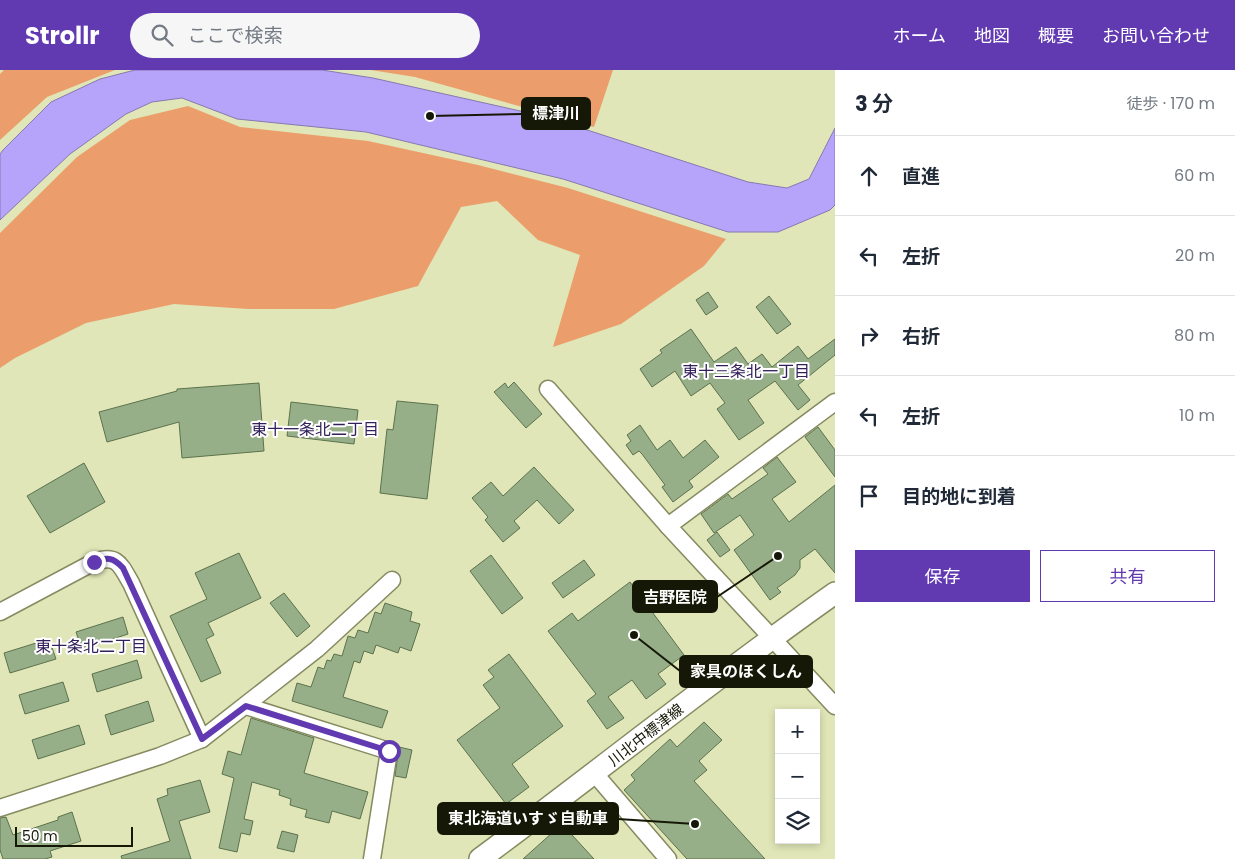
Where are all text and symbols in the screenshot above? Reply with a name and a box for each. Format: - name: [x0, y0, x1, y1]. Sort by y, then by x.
- search box: [130, 13, 480, 58]
- text: Strollr: [25, 19, 100, 52]
- icon: search: [148, 21, 176, 49]
- text: ここで検索: [188, 22, 283, 49]
- text: ホーム: [893, 23, 946, 48]
- text: 地図: [974, 23, 1010, 48]
- text: 概要: [1038, 23, 1074, 48]
- text: お問い合わせ: [1102, 23, 1210, 48]
- text: 3 分: [855, 89, 893, 118]
- text: 徒歩 · 170 m: [1126, 92, 1215, 115]
- callout: 標津川: [522, 98, 590, 129]
- text: 標津川: [532, 102, 580, 125]
- icon: ahead: [855, 162, 883, 190]
- text: 直進: [902, 163, 940, 190]
- text: 60 m: [1174, 164, 1215, 187]
- icon: left: [855, 242, 883, 270]
- text: 左折: [902, 243, 940, 270]
- text: 20 m: [1175, 244, 1215, 267]
- icon: right: [855, 322, 883, 350]
- text: 右折: [902, 323, 940, 350]
- text: 80 m: [1174, 324, 1215, 347]
- district label: 東十三条北一丁目: [682, 360, 810, 383]
- icon: left: [855, 402, 883, 430]
- text: 左折: [902, 403, 940, 430]
- text: 10 m: [1179, 404, 1215, 427]
- district label: 東十一条北二丁目: [251, 418, 379, 441]
- icon: arrive: [855, 482, 883, 510]
- text: 目的地に到着: [902, 483, 1016, 510]
- button: 保存: [855, 550, 1030, 602]
- button: 共有: [1040, 550, 1215, 602]
- route end: [83, 551, 106, 574]
- callout: 吉野医院: [633, 581, 717, 612]
- text: 吉野医院: [643, 586, 707, 609]
- district label: 東十条北二丁目: [35, 635, 147, 658]
- callout: 家具のほくしん: [680, 656, 812, 687]
- text: 家具のほくしん: [690, 660, 802, 683]
- street label: 川北中標津線: [604, 699, 688, 771]
- map controls: [775, 709, 820, 844]
- button: +: [775, 709, 820, 754]
- route start: [378, 740, 401, 763]
- button: −: [775, 754, 820, 799]
- button: layers: [775, 799, 820, 844]
- callout: 東北海道いすゞ自動車: [438, 803, 618, 834]
- text: 東北海道いすゞ自動車: [448, 807, 608, 830]
- scale bar: [15, 824, 132, 847]
- text: 50 m: [22, 826, 58, 846]

